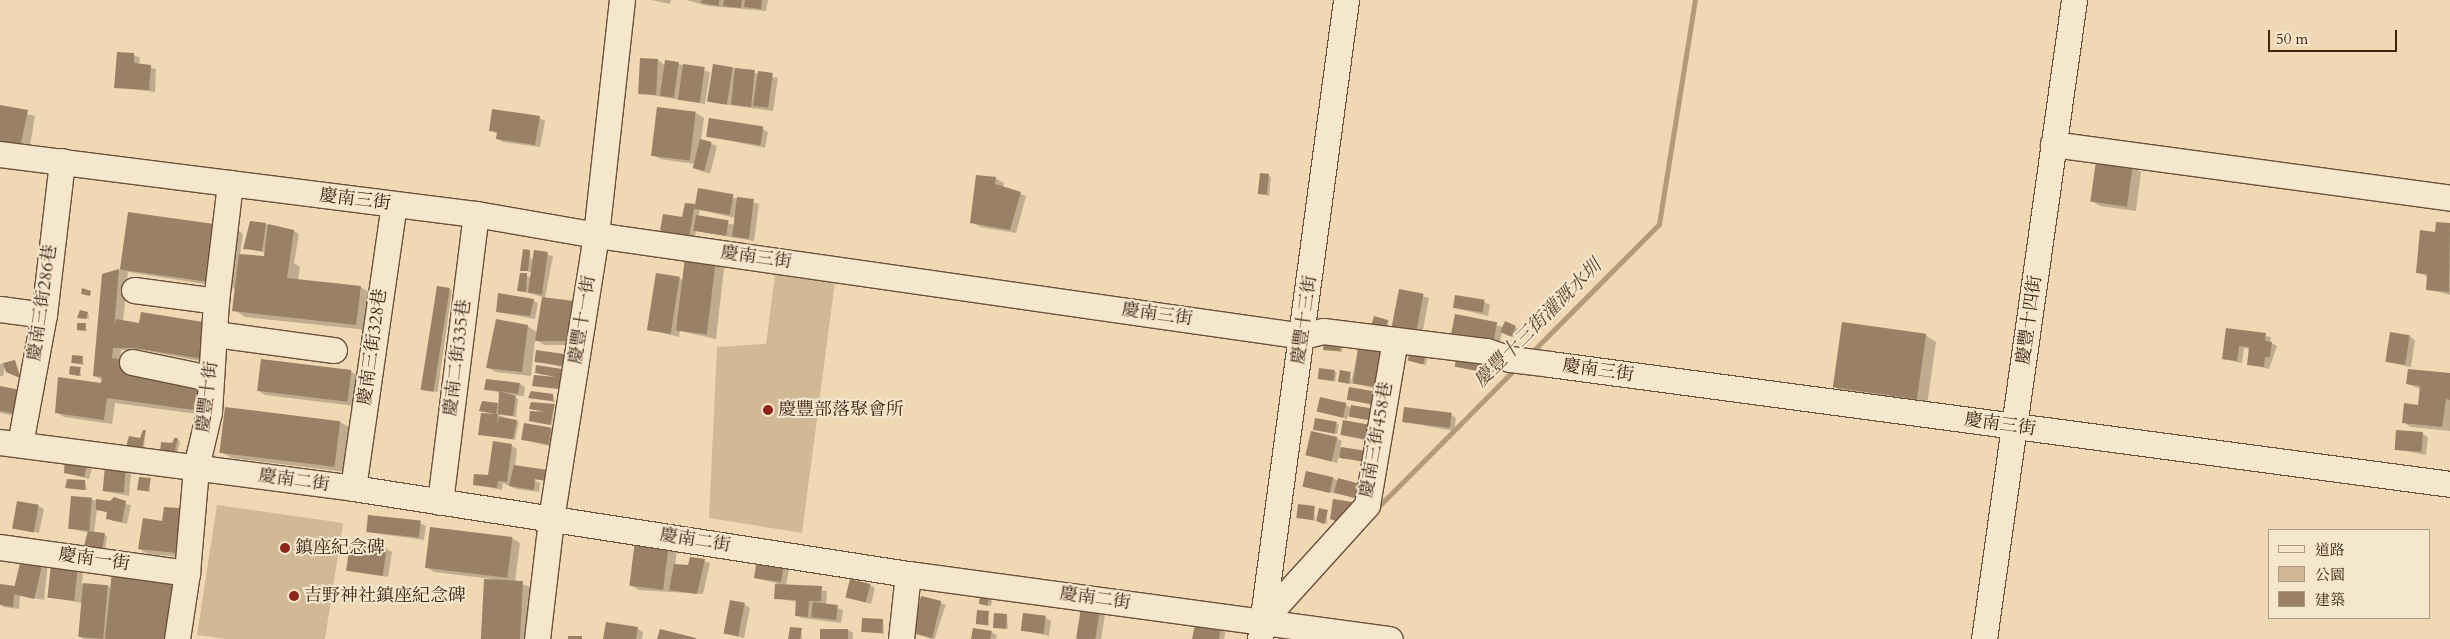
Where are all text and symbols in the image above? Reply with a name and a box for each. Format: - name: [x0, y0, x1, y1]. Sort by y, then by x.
- scale bar: [2270, 20, 2399, 52]
- text: 50 m: [2276, 29, 2308, 49]
- street label: 慶南三街: [318, 185, 392, 215]
- street label: 慶南三街: [719, 242, 793, 274]
- street label: 慶南三街286巷: [24, 243, 62, 363]
- water label: 慶豐十三街灌溉水圳: [1469, 255, 1607, 393]
- street label: 慶豐十一街: [565, 274, 601, 366]
- street label: 慶豐十三街: [1288, 274, 1322, 366]
- street label: 慶豐十四街: [2013, 274, 2047, 366]
- street label: 慶南三街328巷: [354, 287, 392, 407]
- street label: 慶南二街335巷: [440, 298, 476, 418]
- street label: 慶南三街: [1120, 299, 1194, 331]
- street label: 慶南三街: [1561, 355, 1635, 387]
- street label: 慶豐十街: [193, 360, 223, 434]
- street label: 慶南三街458巷: [1356, 380, 1398, 500]
- place label: 慶豐部落聚會所: [778, 399, 904, 421]
- marker: 慶豐部落聚會所: [762, 404, 774, 416]
- street label: 慶南三街: [1963, 409, 2037, 441]
- street label: 慶南二街: [257, 465, 331, 497]
- street label: 慶南二街: [658, 525, 732, 557]
- legend: [2268, 529, 2430, 619]
- place label: 鎮座紀念碑: [295, 537, 385, 559]
- text: 道路: [2315, 540, 2345, 560]
- marker: 鎮座紀念碑: [279, 542, 291, 554]
- street label: 慶南一街: [57, 544, 131, 576]
- text: 公園: [2315, 565, 2345, 585]
- street label: 慶南二街: [1058, 583, 1132, 615]
- place label: 吉野神社鎮座紀念碑: [304, 585, 466, 607]
- marker: 吉野神社鎮座紀念碑: [288, 590, 300, 602]
- text: 建築: [2315, 590, 2345, 610]

